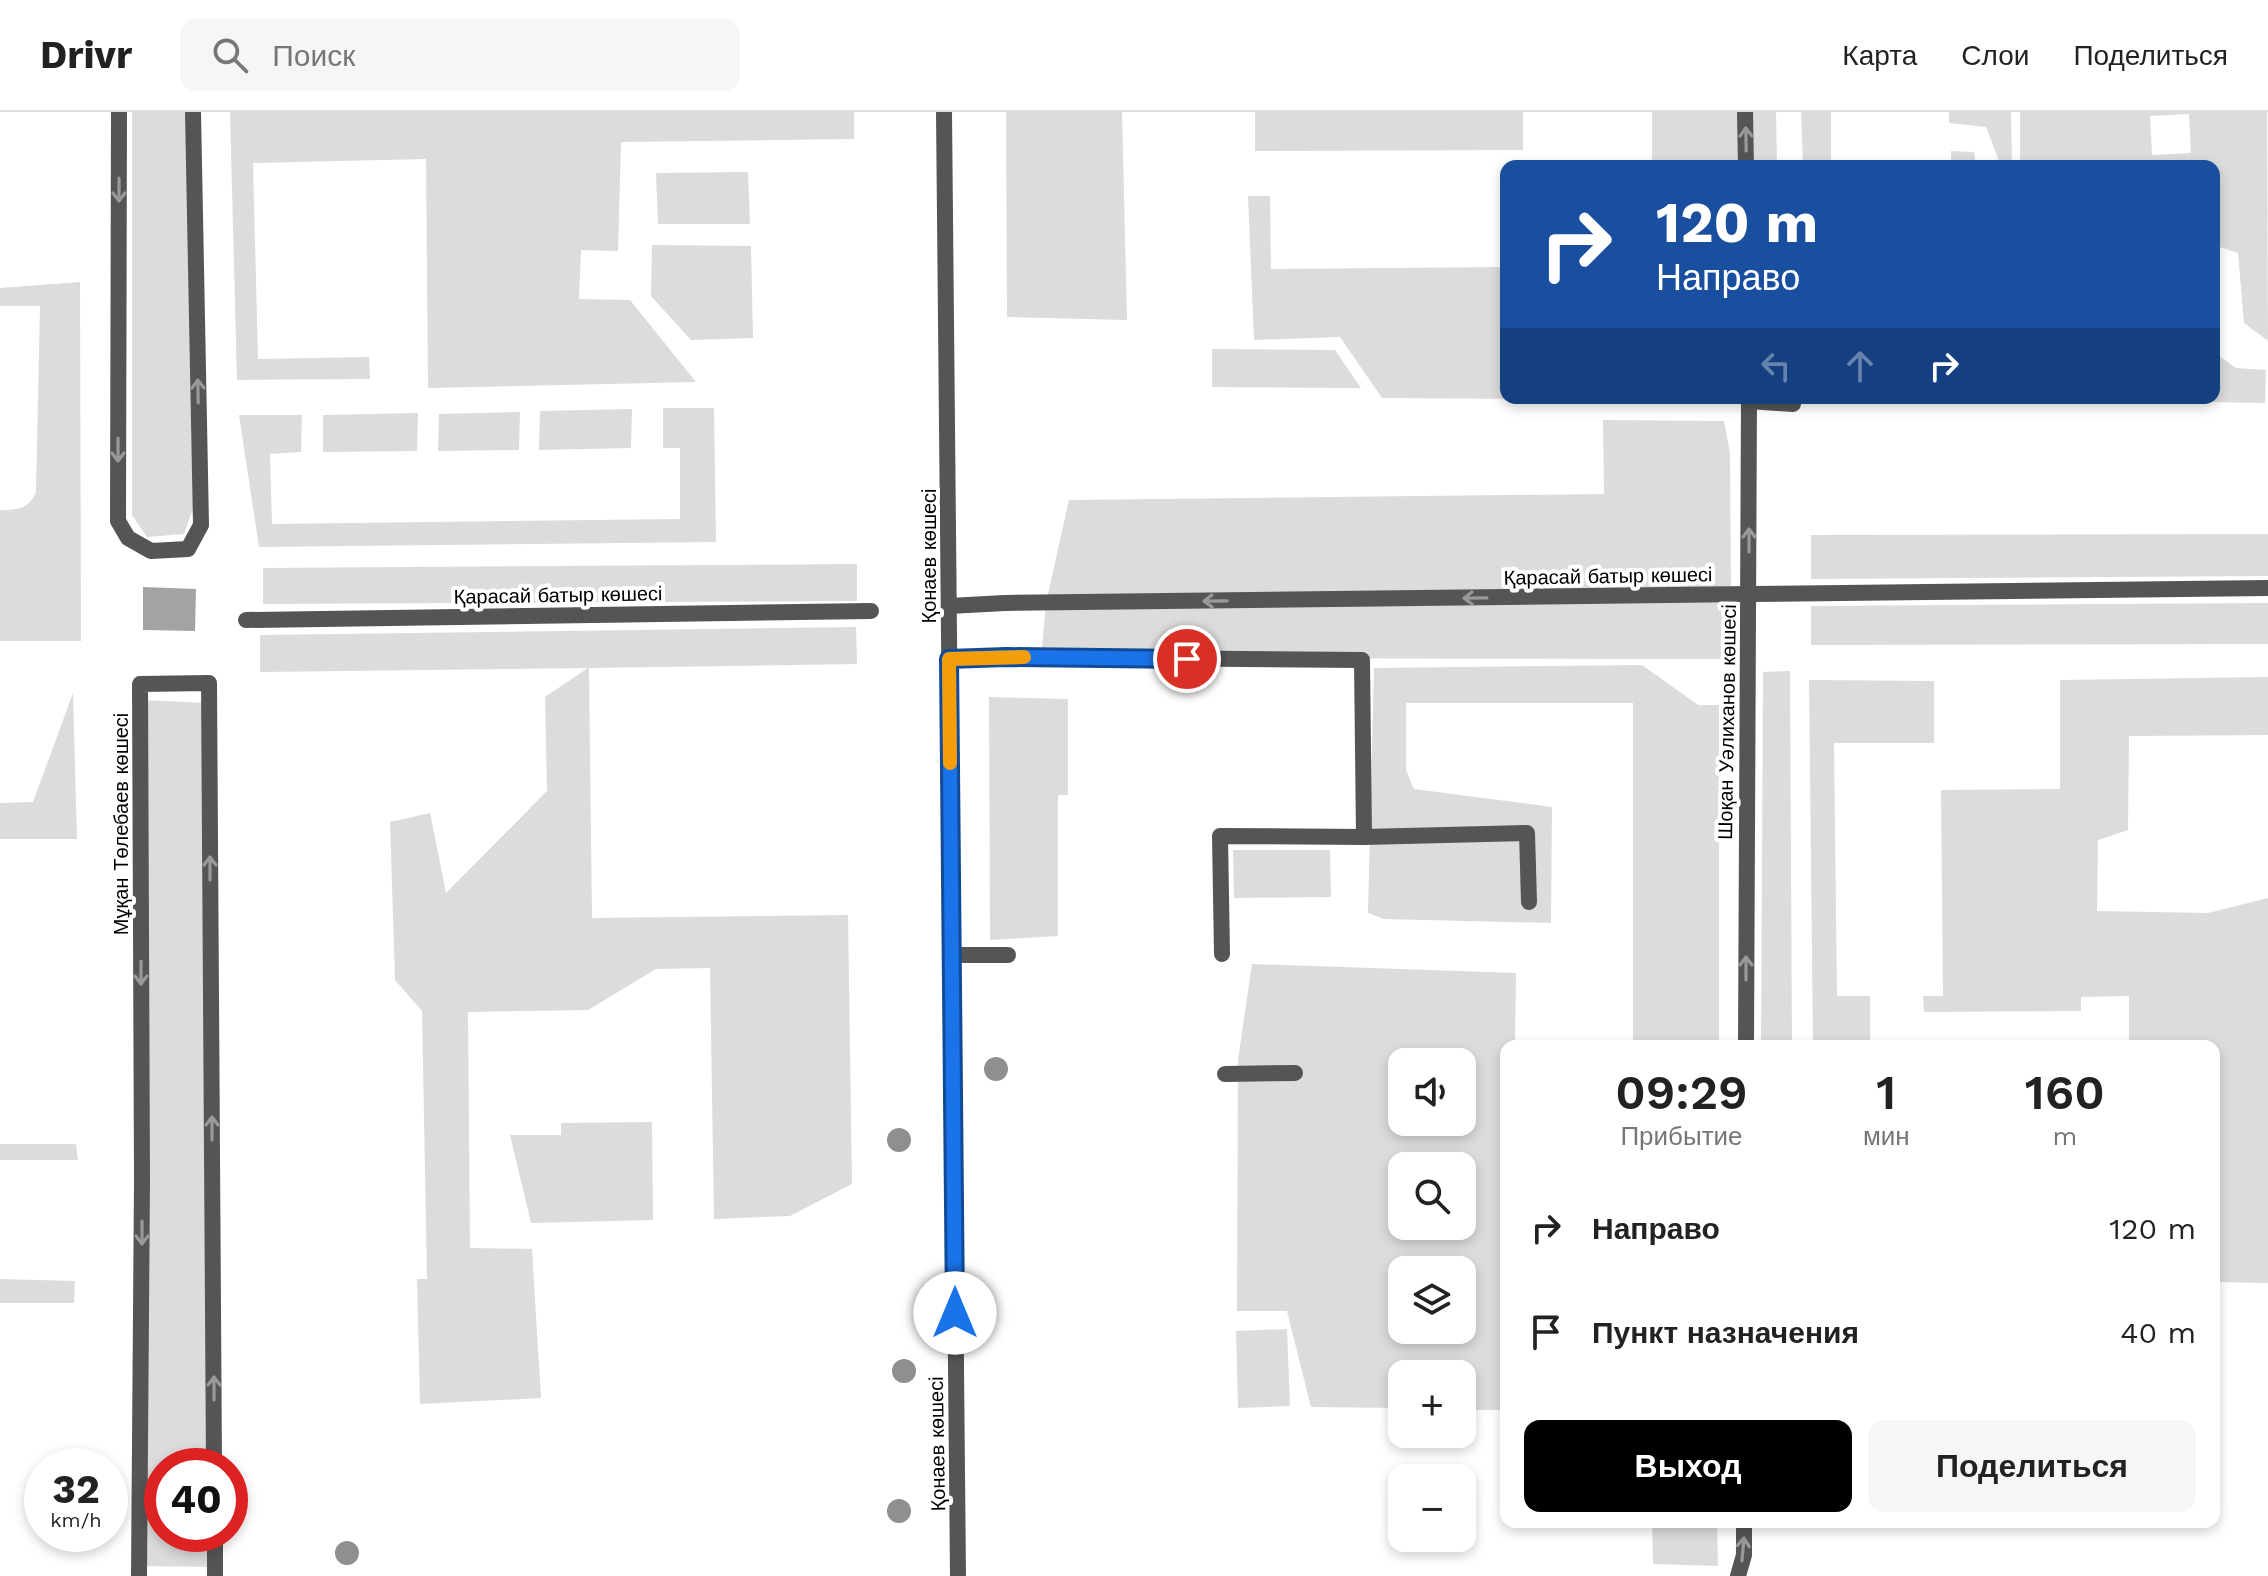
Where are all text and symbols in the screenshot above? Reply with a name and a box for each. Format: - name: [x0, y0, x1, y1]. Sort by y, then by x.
- search box: [180, 19, 740, 91]
- text: Drivr: [40, 33, 132, 77]
- icon: search: [208, 33, 252, 77]
- text: Поиск: [272, 38, 355, 73]
- text: Карта: [1842, 39, 1917, 72]
- text: Слои: [1961, 39, 2029, 72]
- text: Поделиться: [2073, 39, 2228, 72]
- one-way arrow: [1738, 126, 1753, 153]
- one-way arrow: [111, 176, 127, 203]
- text: 120 m: [1656, 190, 1818, 256]
- icon: right: [1524, 192, 1628, 296]
- text: Направо: [1656, 257, 1800, 299]
- icon: left: [1754, 344, 1798, 388]
- icon: ahead: [1838, 344, 1882, 388]
- icon: right: [1922, 344, 1966, 388]
- one-way arrow: [190, 378, 205, 405]
- one-way arrow: [110, 436, 126, 463]
- street label: Қонаев көшесі: [917, 489, 941, 624]
- one-way arrow: [1741, 527, 1757, 554]
- street label: Қарасай батыр көшесі: [1503, 562, 1713, 590]
- street label: Қарасай батыр көшесі: [453, 581, 663, 609]
- one-way arrow: [1462, 590, 1489, 605]
- one-way arrow: [1202, 593, 1229, 609]
- street label: Шоқан Уәлиханов көшесі: [1713, 604, 1741, 840]
- pin: [1153, 625, 1221, 693]
- icon: arrive: [1165, 637, 1209, 681]
- street label: Мұқан Төлебаев көшесі: [109, 713, 133, 935]
- one-way arrow: [202, 855, 218, 882]
- one-way arrow: [1738, 955, 1754, 982]
- one-way arrow: [133, 959, 149, 986]
- map controls: [1388, 1048, 1476, 1552]
- button: sound: [1388, 1048, 1476, 1136]
- text: 09:29: [1615, 1064, 1748, 1121]
- text: 1: [1876, 1064, 1896, 1121]
- text: 160: [2025, 1064, 2105, 1121]
- one-way arrow: [204, 1115, 220, 1142]
- text: Прибытие: [1620, 1121, 1743, 1151]
- text: мин: [1863, 1121, 1910, 1151]
- text: m: [2052, 1121, 2077, 1151]
- button: search: [1388, 1152, 1476, 1240]
- icon: right: [1524, 1206, 1568, 1250]
- text: Направо: [1592, 1211, 1720, 1246]
- text: 120 m: [2109, 1211, 2196, 1246]
- one-way arrow: [134, 1219, 149, 1246]
- button: layers: [1388, 1256, 1476, 1344]
- position arrow: [913, 1271, 997, 1355]
- icon: arrive: [1524, 1310, 1568, 1354]
- text: Пункт назначения: [1592, 1315, 1859, 1350]
- text: 40 m: [2120, 1315, 2196, 1350]
- button: +: [1388, 1360, 1476, 1448]
- one-way arrow: [206, 1375, 222, 1402]
- street label: Қонаев көшесі: [924, 1376, 950, 1512]
- button: Выход: [1524, 1420, 1852, 1512]
- button: Поделиться: [1868, 1420, 2196, 1512]
- speed limit sign: 40: [144, 1448, 248, 1552]
- button: −: [1388, 1464, 1476, 1552]
- text: 32: [52, 1466, 100, 1513]
- text: km/h: [50, 1508, 102, 1532]
- one-way arrow: [1735, 1536, 1750, 1563]

